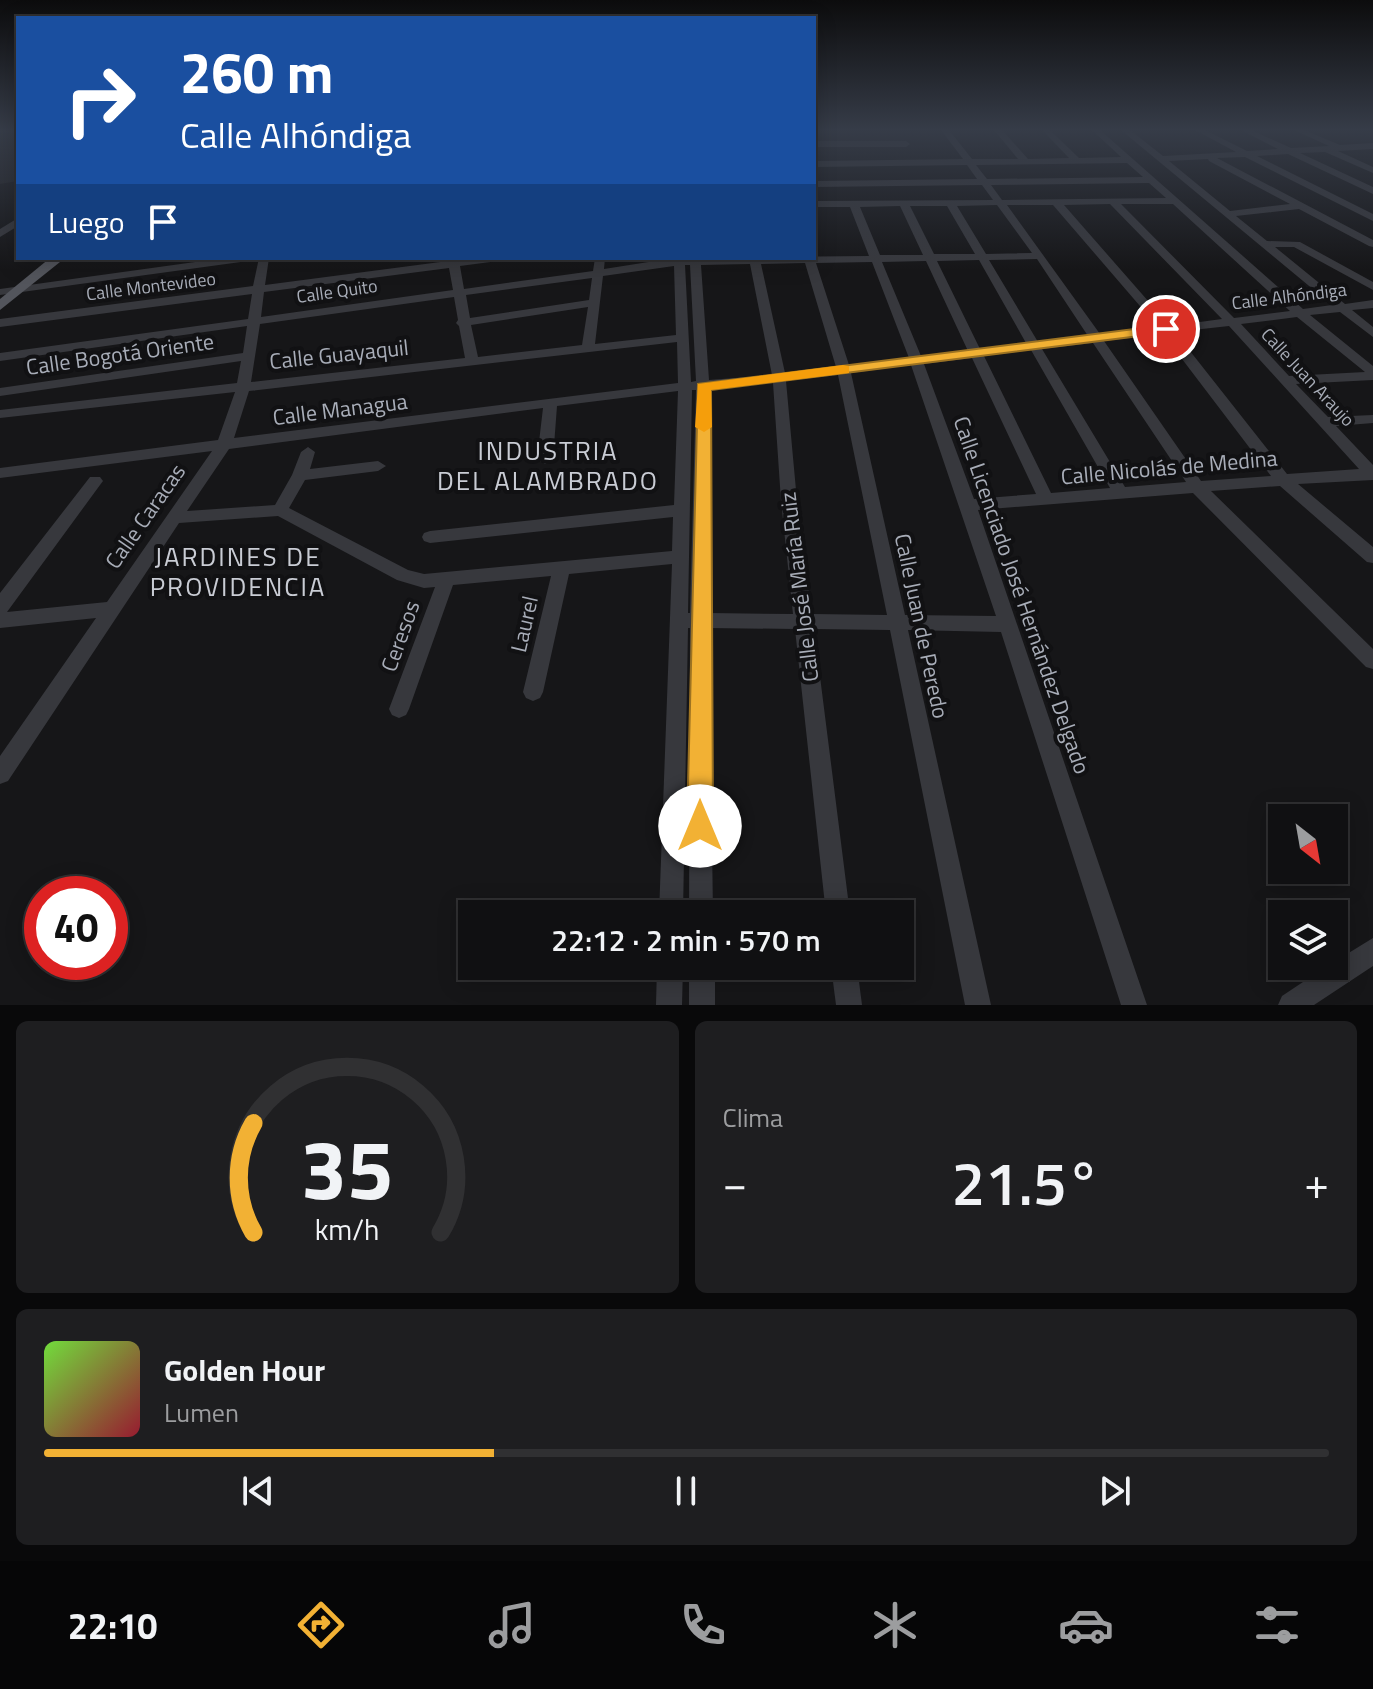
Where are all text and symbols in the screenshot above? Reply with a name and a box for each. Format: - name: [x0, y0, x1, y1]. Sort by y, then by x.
- text: 260 m: [180, 30, 333, 115]
- icon: right: [48, 48, 152, 152]
- text: Calle Alhóndiga: [180, 107, 411, 162]
- text: Luego: [48, 199, 125, 245]
- icon: arrive: [141, 200, 185, 244]
- street label: Calle Montevideo: [85, 265, 217, 307]
- street label: Calle Quito: [295, 272, 379, 310]
- street label: Calle Alhóndiga: [1230, 276, 1348, 316]
- pin: [1132, 295, 1200, 363]
- icon: arrive: [1144, 307, 1188, 351]
- street label: Calle Juan Araujo: [1255, 322, 1361, 432]
- street label: Calle Bogotá Oriente: [24, 324, 216, 384]
- street label: Calle Guayaquil: [268, 330, 410, 378]
- street label: Calle Managua: [271, 384, 409, 434]
- street label: Calle Licenciado José Hernández Delgado: [945, 412, 1099, 778]
- district label: INDUSTRIA DEL ALAMBRADO: [437, 431, 659, 500]
- street label: Calle Nicolás de Medina: [1059, 441, 1279, 493]
- street label: Calle Caracas: [96, 456, 194, 576]
- street label: Calle José María Ruiz: [770, 490, 828, 684]
- street label: Calle Juan de Peredo: [886, 530, 958, 722]
- district label: JARDINES DE PROVIDENCIA: [150, 537, 326, 606]
- street label: Laurel: [501, 592, 547, 656]
- street label: Ceresos: [371, 596, 429, 676]
- position arrow: [658, 784, 742, 868]
- north arrow: [1268, 804, 1348, 884]
- map controls: [1268, 804, 1348, 980]
- speed limit sign: 40: [24, 876, 128, 980]
- button: layers: [1268, 900, 1348, 980]
- text: 22:12 · 2 min · 570 m: [551, 917, 821, 963]
- text: Clima: [723, 1098, 783, 1137]
- text: 35: [301, 1105, 394, 1231]
- text: 21.5°: [951, 1137, 1100, 1228]
- text: −: [723, 1149, 747, 1216]
- text: +: [1304, 1149, 1329, 1216]
- text: km/h: [315, 1208, 380, 1251]
- text: Golden Hour: [164, 1347, 325, 1393]
- text: Lumen: [164, 1393, 239, 1432]
- icon: previous: [236, 1469, 280, 1513]
- icon: pause: [664, 1469, 708, 1513]
- icon: next: [1093, 1469, 1137, 1513]
- icon: directions: [293, 1597, 349, 1653]
- icon: music: [484, 1597, 540, 1653]
- icon: phone: [675, 1597, 731, 1653]
- icon: climate: [867, 1597, 923, 1653]
- icon: car: [1058, 1597, 1114, 1653]
- icon: filters: [1249, 1597, 1305, 1653]
- text: 22:10: [68, 1598, 158, 1653]

